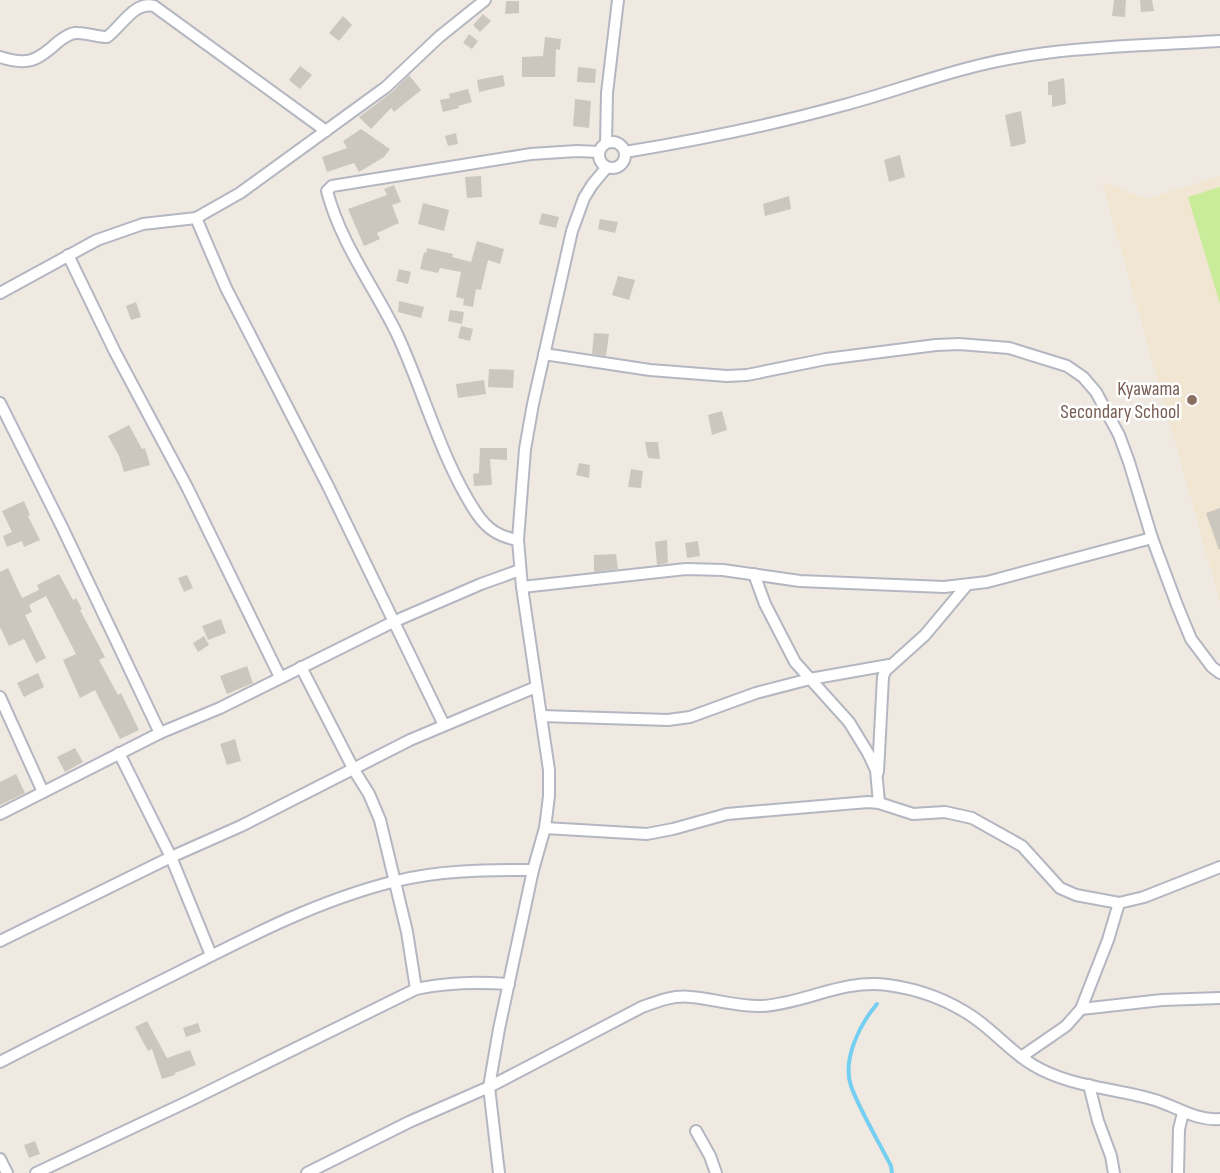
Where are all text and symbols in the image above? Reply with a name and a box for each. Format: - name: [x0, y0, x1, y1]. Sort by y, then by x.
- place label: Kyawama Secondary School: [1060, 377, 1180, 424]
- marker: Kyawama Secondary School: [1185, 393, 1199, 407]

